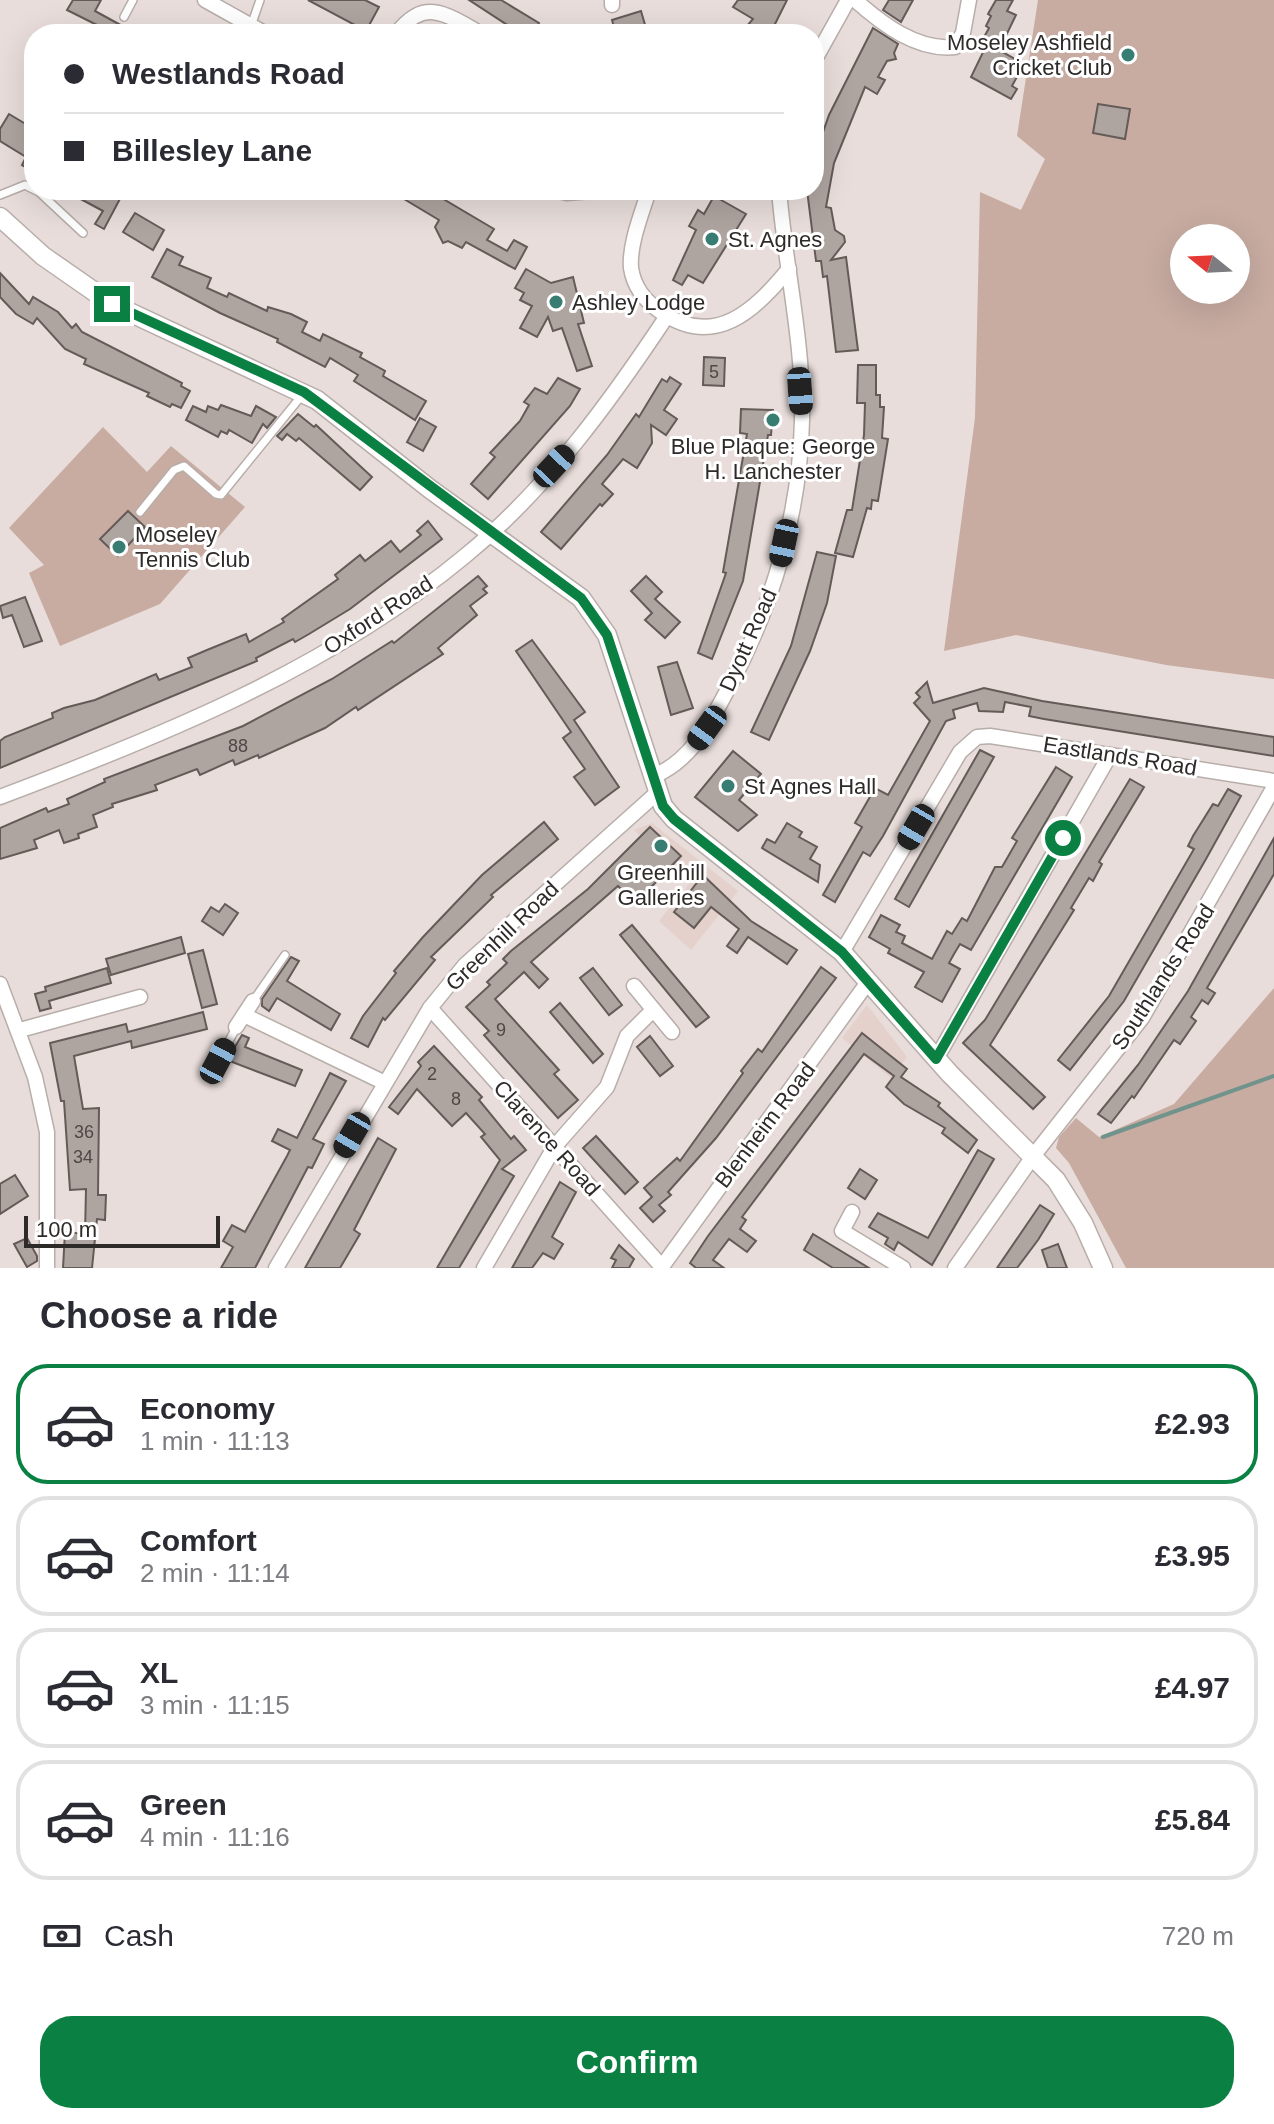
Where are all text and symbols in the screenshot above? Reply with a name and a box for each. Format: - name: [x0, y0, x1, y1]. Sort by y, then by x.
- place label: Moseley Ashfield Cricket Club: [947, 30, 1112, 80]
- marker: Moseley Ashfield Cricket Club: [1119, 46, 1137, 64]
- text: Westlands Road: [112, 57, 345, 90]
- text: Billesley Lane: [112, 134, 312, 167]
- north arrow: [1170, 224, 1250, 304]
- map controls: [1170, 224, 1250, 304]
- place label: St. Agnes: [728, 227, 822, 252]
- marker: St. Agnes: [703, 230, 721, 248]
- route end: [94, 286, 130, 322]
- place label: Ashley Lodge: [572, 290, 705, 315]
- marker: Ashley Lodge: [547, 293, 565, 311]
- house number: 5: [709, 362, 719, 382]
- car: [786, 366, 814, 416]
- marker: Blue Plaque: George H. Lanchester: [764, 411, 782, 429]
- place label: Blue Plaque: George H. Lanchester: [671, 434, 875, 484]
- car: [529, 440, 579, 492]
- car: [767, 517, 801, 569]
- place label: Moseley Tennis Club: [135, 522, 250, 572]
- marker: Moseley Tennis Club: [110, 538, 128, 556]
- street label: Oxford Road: [319, 571, 437, 659]
- street label: Dyott Road: [714, 585, 782, 695]
- car: [683, 702, 731, 754]
- street label: Eastlands Road: [1041, 732, 1199, 780]
- house number: 88: [228, 736, 248, 756]
- place label: St Agnes Hall: [744, 774, 876, 799]
- marker: St Agnes Hall: [719, 777, 737, 795]
- car: [894, 800, 938, 854]
- route start: [1045, 820, 1081, 856]
- marker: Greenhill Galleries: [652, 837, 670, 855]
- place label: Greenhill Galleries: [617, 860, 705, 910]
- street label: Greenhill Road: [441, 876, 563, 996]
- street label: Southlands Road: [1107, 899, 1219, 1055]
- house number: 9: [496, 1020, 506, 1040]
- car: [196, 1034, 240, 1088]
- street label: Blenheim Road: [710, 1057, 820, 1193]
- house number: 2: [427, 1064, 437, 1084]
- street label: Clarence Road: [489, 1075, 605, 1201]
- house number: 8: [451, 1089, 461, 1109]
- car: [330, 1108, 374, 1162]
- house number: 36: [74, 1122, 94, 1142]
- house number: 34: [73, 1147, 93, 1167]
- scale bar: [24, 1212, 220, 1248]
- text: 100 m: [36, 1217, 97, 1242]
- text: Choose a ride: [40, 1295, 278, 1336]
- icon: car: [44, 1388, 116, 1460]
- text: Economy: [140, 1392, 275, 1425]
- text: £2.93: [1155, 1407, 1230, 1440]
- text: 1 min · 11:13: [140, 1426, 290, 1456]
- icon: car: [44, 1520, 116, 1592]
- text: Comfort: [140, 1524, 257, 1557]
- text: £3.95: [1155, 1539, 1230, 1572]
- text: 2 min · 11:14: [140, 1558, 290, 1588]
- icon: car: [44, 1652, 116, 1724]
- text: XL: [140, 1656, 178, 1689]
- text: £4.97: [1155, 1671, 1230, 1704]
- text: 3 min · 11:15: [140, 1690, 290, 1720]
- icon: car: [44, 1784, 116, 1856]
- text: Green: [140, 1788, 227, 1821]
- text: £5.84: [1155, 1803, 1230, 1836]
- text: 4 min · 11:16: [140, 1822, 290, 1852]
- icon: cash: [40, 1914, 84, 1958]
- text: Cash: [104, 1919, 174, 1952]
- text: 720 m: [1162, 1921, 1234, 1951]
- button: Confirm: [40, 2016, 1234, 2108]

